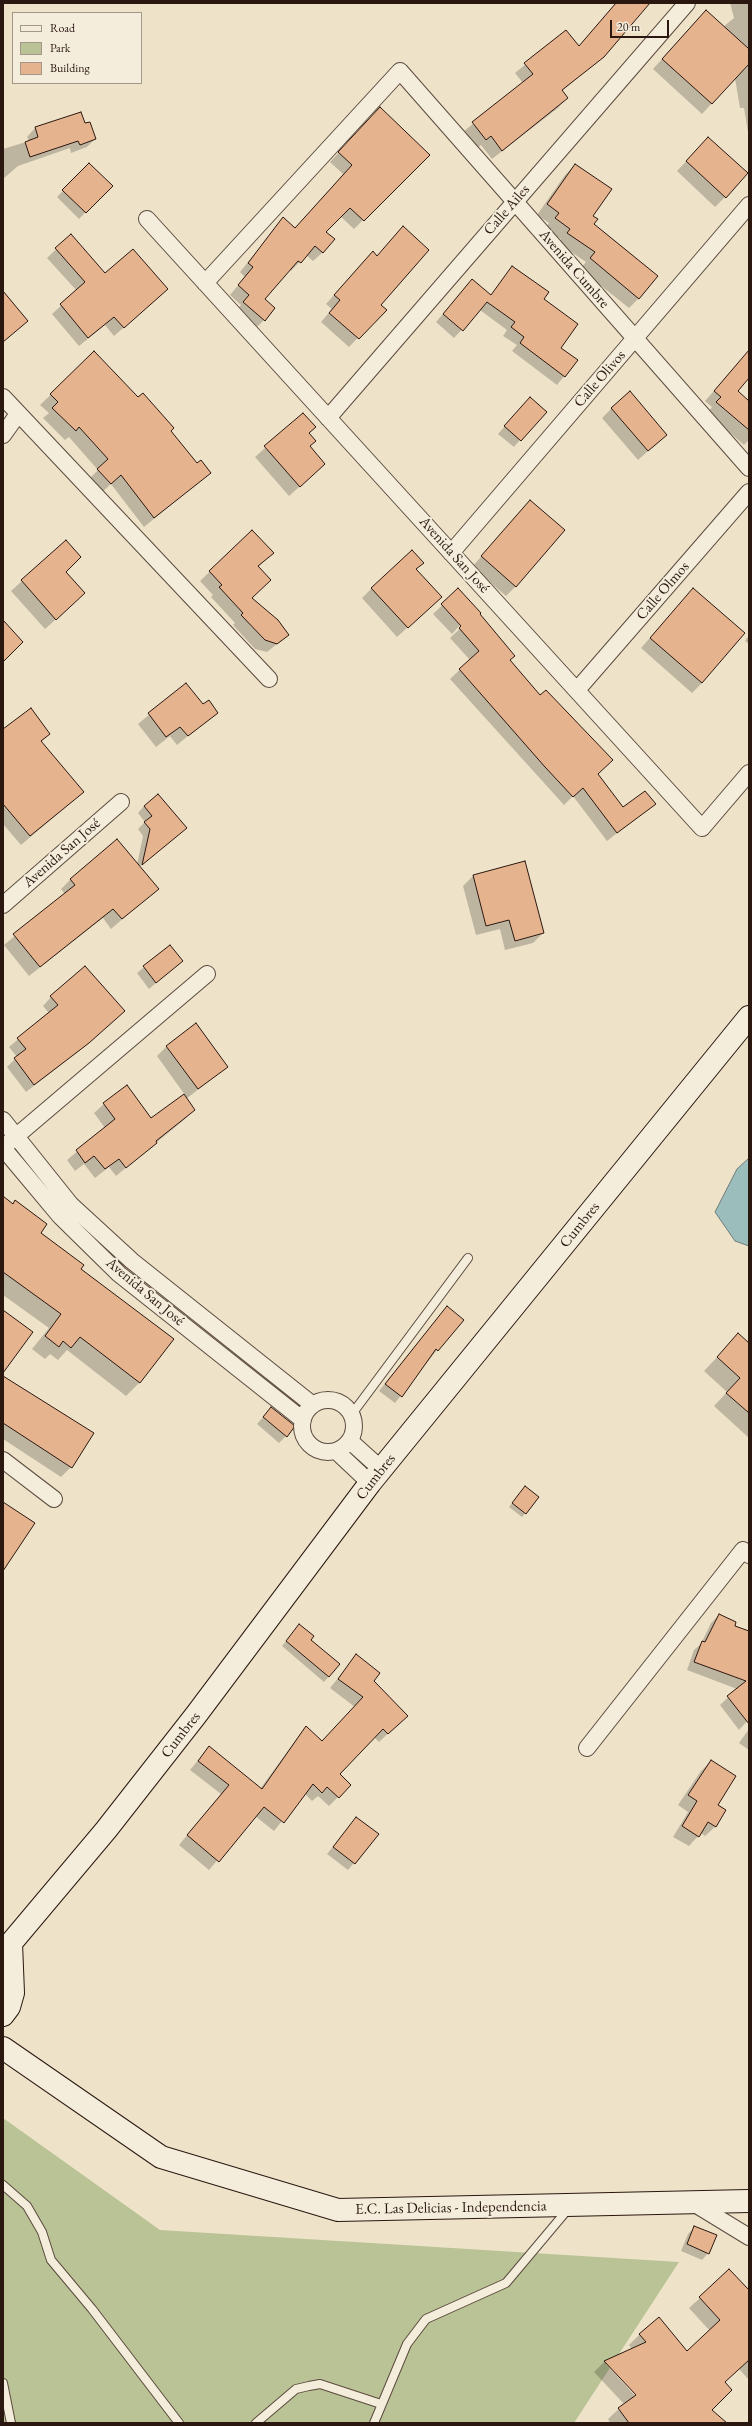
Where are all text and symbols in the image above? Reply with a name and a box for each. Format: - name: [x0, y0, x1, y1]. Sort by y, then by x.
- legend: [12, 12, 142, 84]
- scale bar: [612, 12, 671, 38]
- text: 20 m: [617, 19, 640, 35]
- text: Road: [50, 20, 75, 36]
- text: Park: [50, 40, 70, 56]
- text: Building: [50, 60, 90, 76]
- street label: Calle Ailes: [480, 181, 534, 239]
- street label: Avenida Cumbre: [535, 226, 613, 312]
- street label: Calle Olivos: [570, 347, 630, 411]
- street label: Avenida San José: [415, 513, 493, 597]
- street label: Calle Olmos: [633, 558, 693, 624]
- street label: Avenida San José: [20, 815, 104, 891]
- street label: Cumbres: [556, 1198, 604, 1252]
- street label: Avenida San José: [102, 1254, 188, 1330]
- street label: Cumbres: [352, 1450, 400, 1504]
- street label: Cumbres: [157, 1708, 205, 1762]
- street label: E.C. Las Delicias - Independencia: [355, 2197, 547, 2219]

